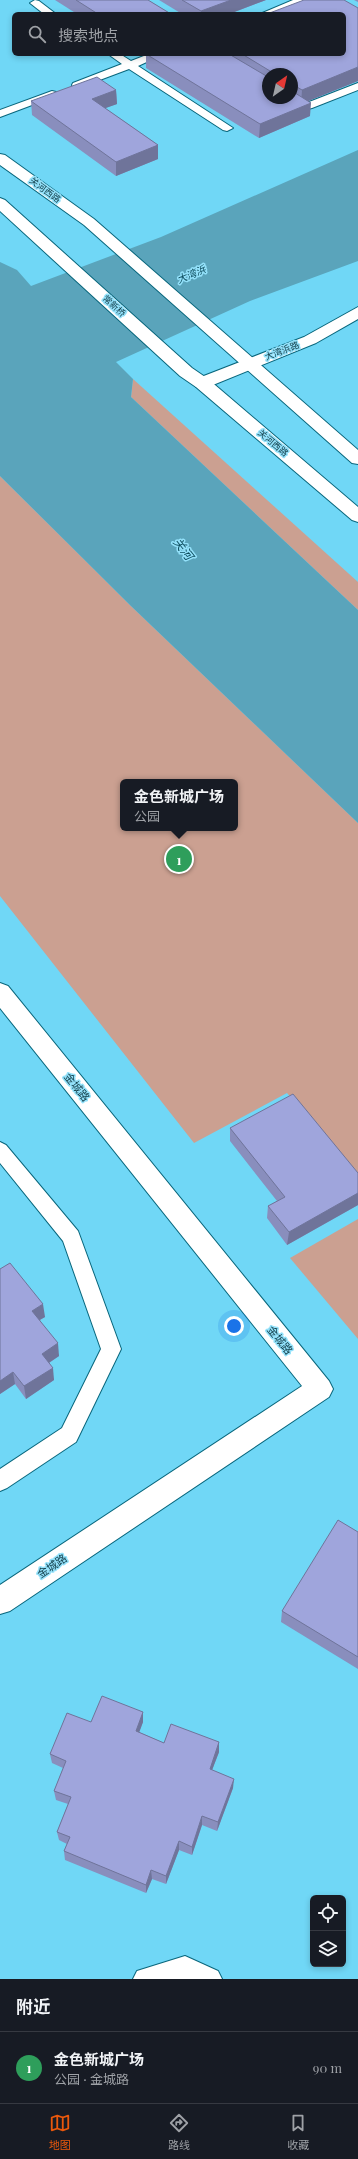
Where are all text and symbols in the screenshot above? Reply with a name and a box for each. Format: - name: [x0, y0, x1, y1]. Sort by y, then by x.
- search box: [12, 12, 346, 56]
- icon: search: [26, 23, 48, 45]
- text: 搜索地点: [58, 25, 118, 45]
- north arrow: [262, 68, 298, 104]
- street label: 关河西路: [27, 174, 64, 205]
- water label: 大湾浜: [174, 261, 208, 286]
- street label: 常新桥: [101, 292, 129, 319]
- street label: 大湾浜路: [263, 338, 301, 362]
- street label: 关河西路: [256, 426, 291, 458]
- water label: 关河: [170, 534, 199, 564]
- popup: [120, 779, 238, 831]
- text: 金色新城广场: [134, 786, 224, 806]
- text: 公园: [134, 807, 160, 824]
- pin: 1: [166, 844, 192, 874]
- street label: 金城路: [61, 1069, 94, 1104]
- your location: [224, 1316, 244, 1336]
- street label: 金城路: [264, 1322, 297, 1357]
- street label: 金城路: [34, 1550, 70, 1581]
- map controls: [310, 1895, 346, 1967]
- button: locate: [310, 1895, 346, 1931]
- button: layers: [310, 1931, 346, 1967]
- text: 附近: [16, 1995, 50, 2017]
- text: 金色新城广场: [54, 2049, 144, 2069]
- text: 1: [27, 2059, 31, 2076]
- text: 90 m: [313, 2059, 342, 2076]
- text: 公园 · 金城路: [54, 2070, 129, 2087]
- tab: 地图: [49, 2112, 71, 2152]
- tab: 路线: [168, 2112, 190, 2152]
- tab: 收藏: [287, 2112, 309, 2152]

